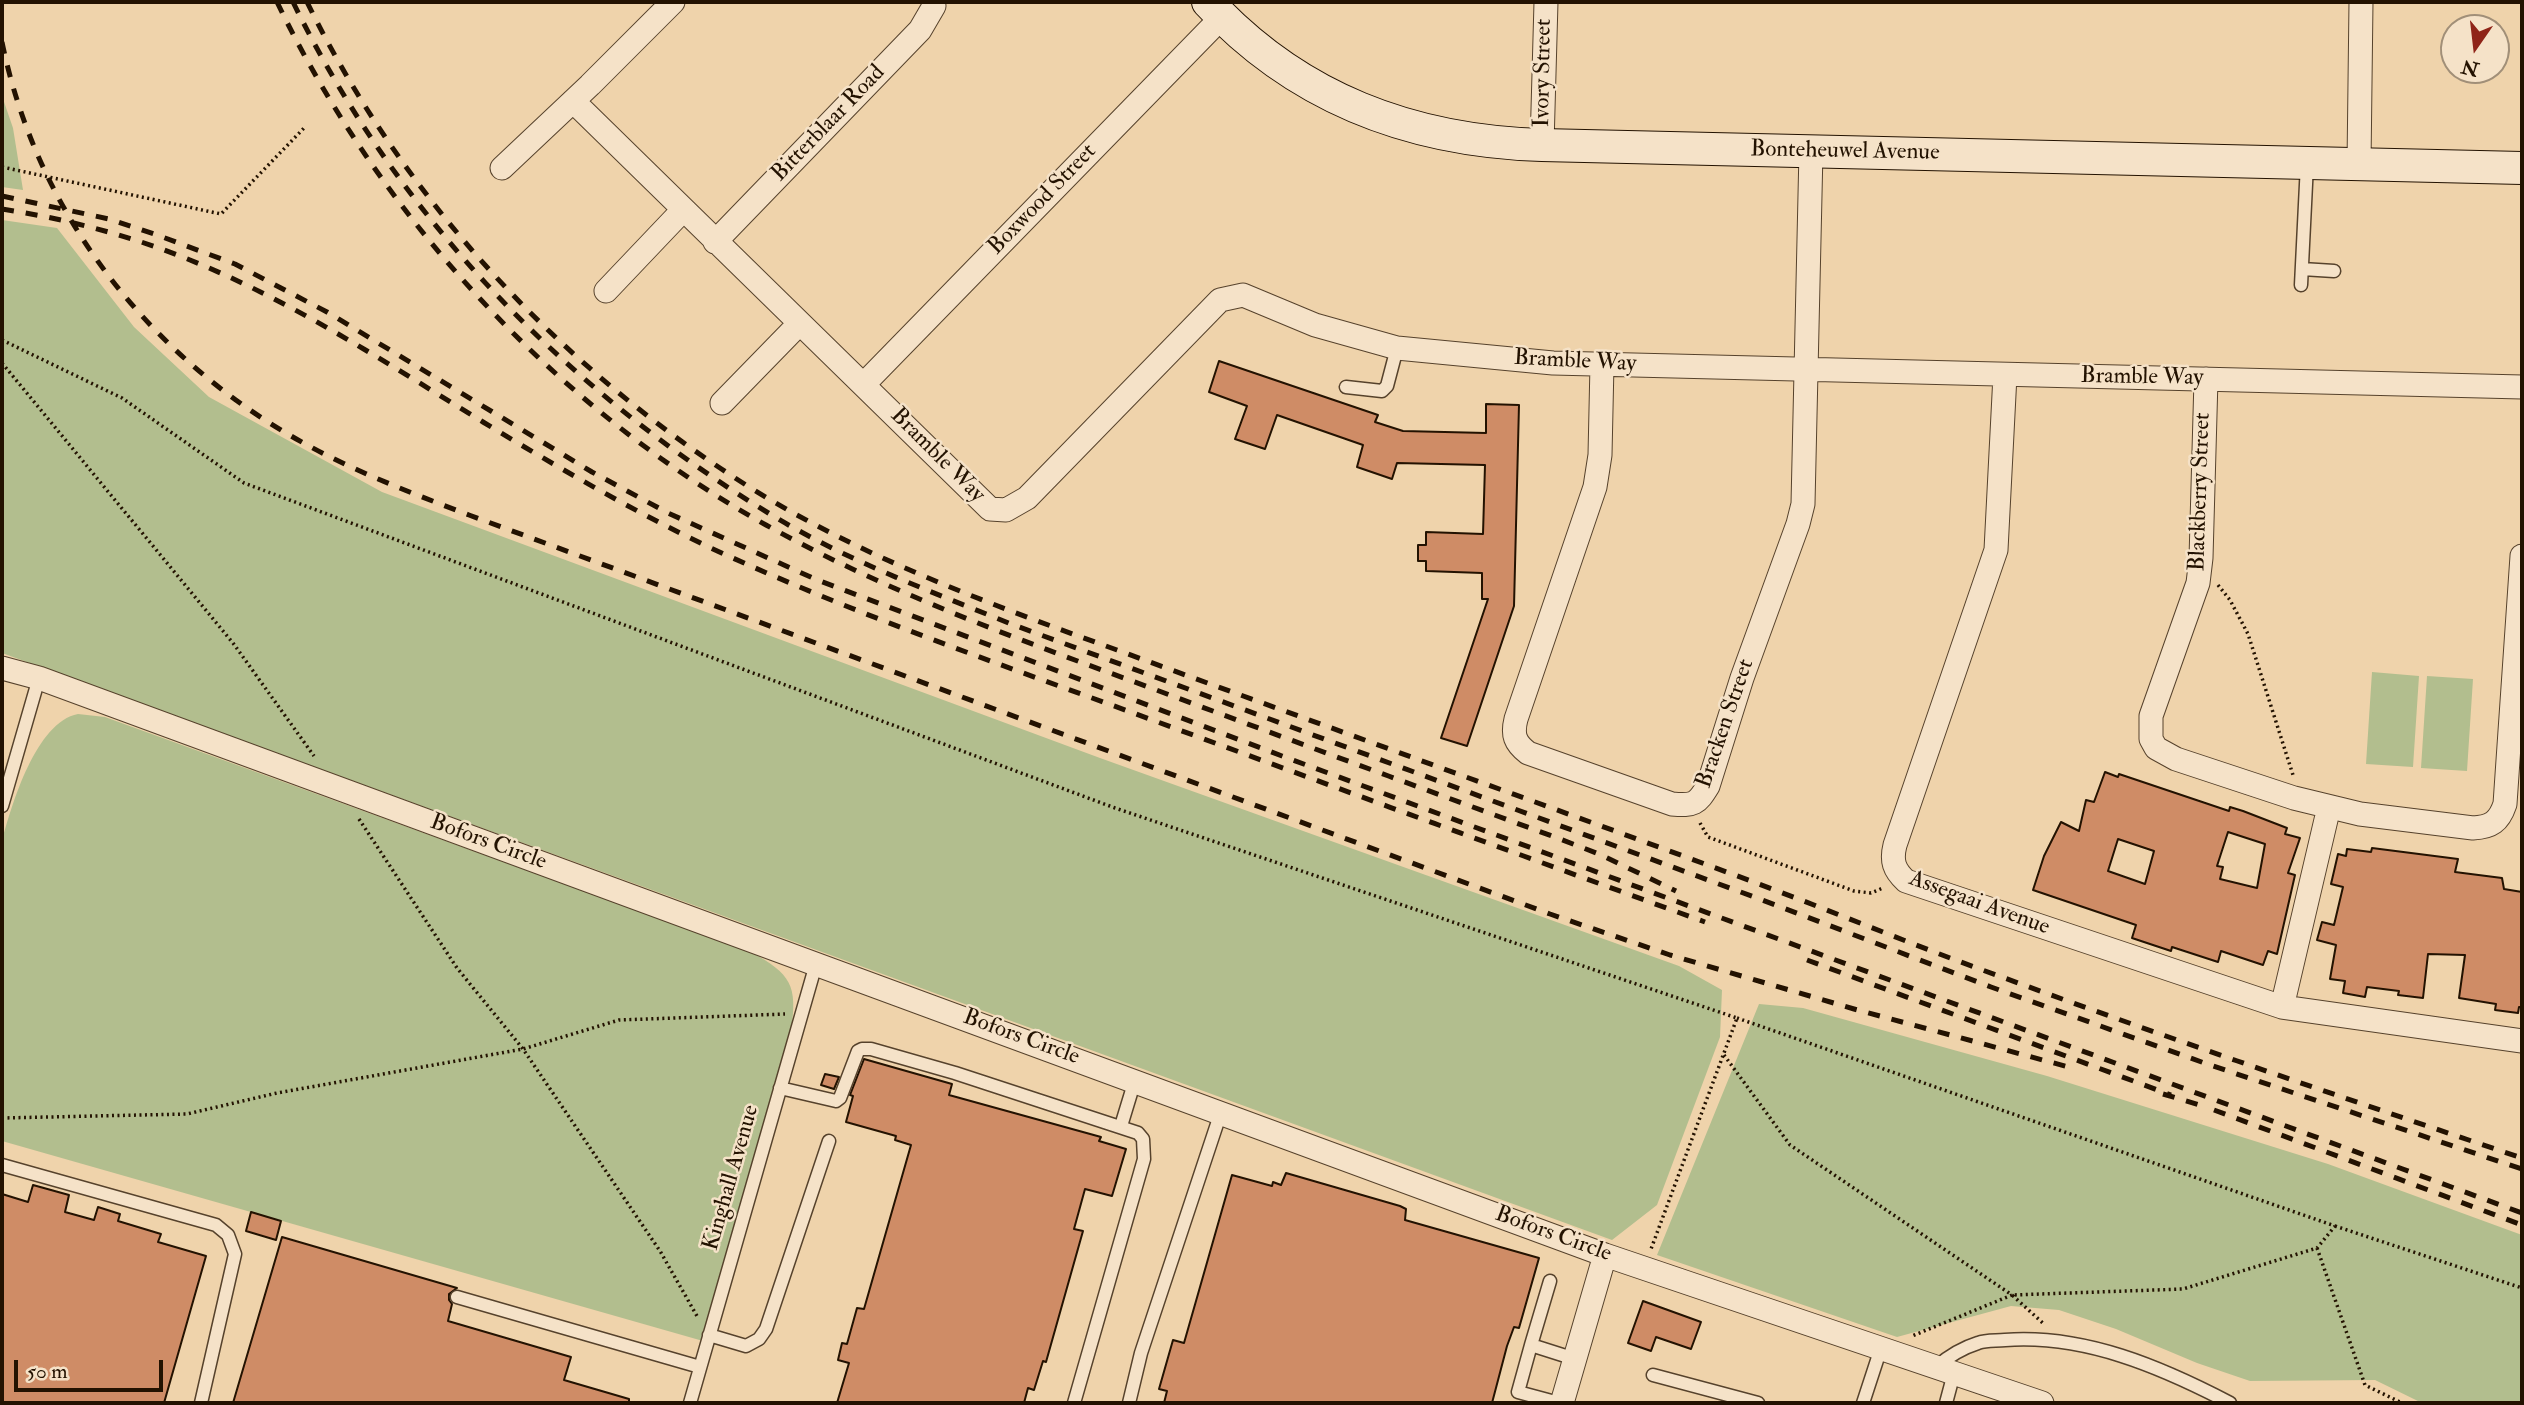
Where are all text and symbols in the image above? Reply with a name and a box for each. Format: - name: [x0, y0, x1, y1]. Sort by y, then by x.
- north arrow: [2440, 14, 2510, 84]
- street label: Ivory Street: [1529, 18, 1559, 128]
- text: N: [2459, 54, 2482, 81]
- street label: Bitterblaar Road: [766, 60, 892, 188]
- street label: Bonteheuwel Avenue: [1750, 137, 1940, 167]
- street label: Boxwood Street: [983, 139, 1103, 261]
- street label: Bramble Way: [1513, 345, 1637, 379]
- street label: Bramble Way: [2080, 363, 2204, 393]
- street label: Bramble Way: [884, 403, 990, 509]
- street label: Blackberry Street: [2184, 412, 2218, 572]
- street label: Bracken Street: [1691, 656, 1761, 792]
- street label: Bofors Circle: [426, 809, 550, 877]
- street label: Assegaai Avenue: [1905, 866, 2053, 942]
- street label: Bofors Circle: [959, 1004, 1083, 1072]
- street label: Kinghall Avenue: [698, 1102, 766, 1254]
- street label: Bofors Circle: [1491, 1201, 1615, 1269]
- scale bar: [18, 1346, 166, 1390]
- text: 50 m: [27, 1358, 68, 1385]

